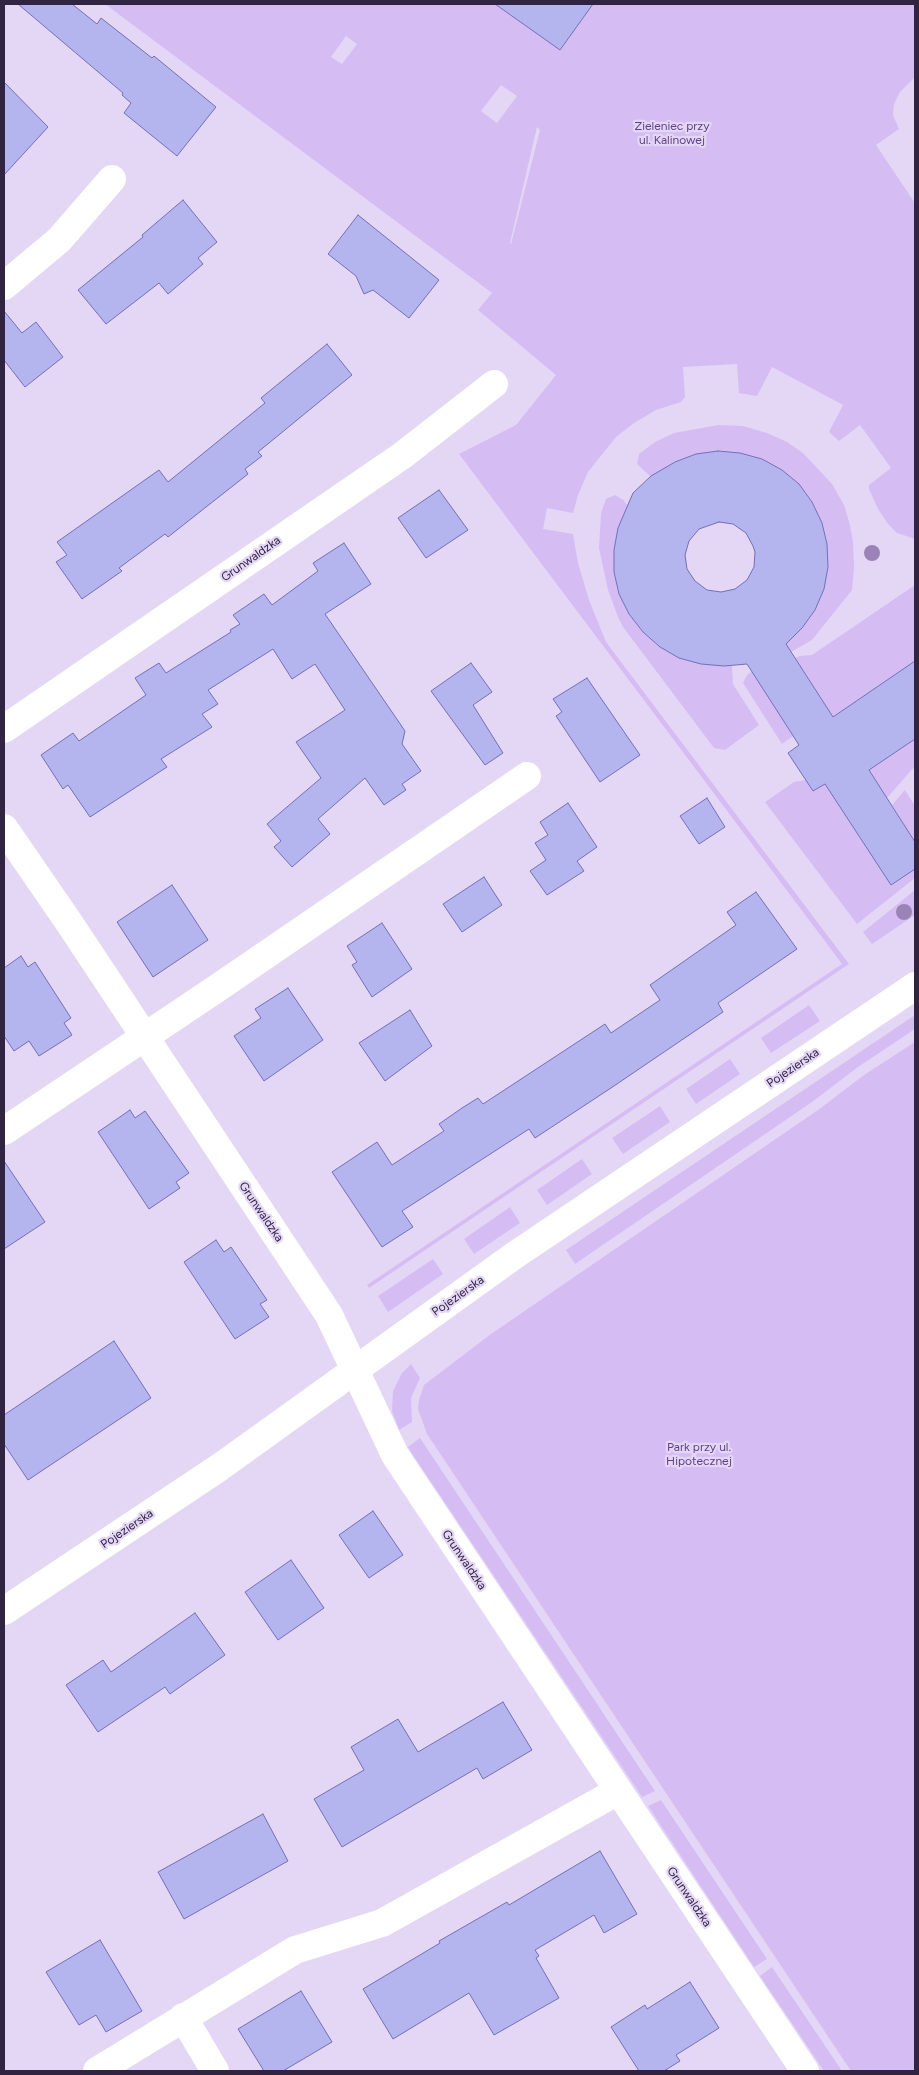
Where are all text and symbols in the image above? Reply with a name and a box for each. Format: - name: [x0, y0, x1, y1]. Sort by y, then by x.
- park label: Zieleniec przy ul. Kalinowej: [634, 119, 710, 147]
- street label: Grunwaldzka: [219, 533, 283, 585]
- street label: Pojezierska: [764, 1045, 822, 1091]
- street label: Grunwaldzka: [236, 1179, 286, 1245]
- street label: Pojezierska: [429, 1273, 487, 1319]
- park label: Park przy ul. Hipotecznej: [666, 1440, 732, 1468]
- street label: Pojezierska: [98, 1506, 156, 1552]
- street label: Grunwaldzka: [439, 1527, 489, 1593]
- street label: Grunwaldzka: [664, 1864, 714, 1930]

